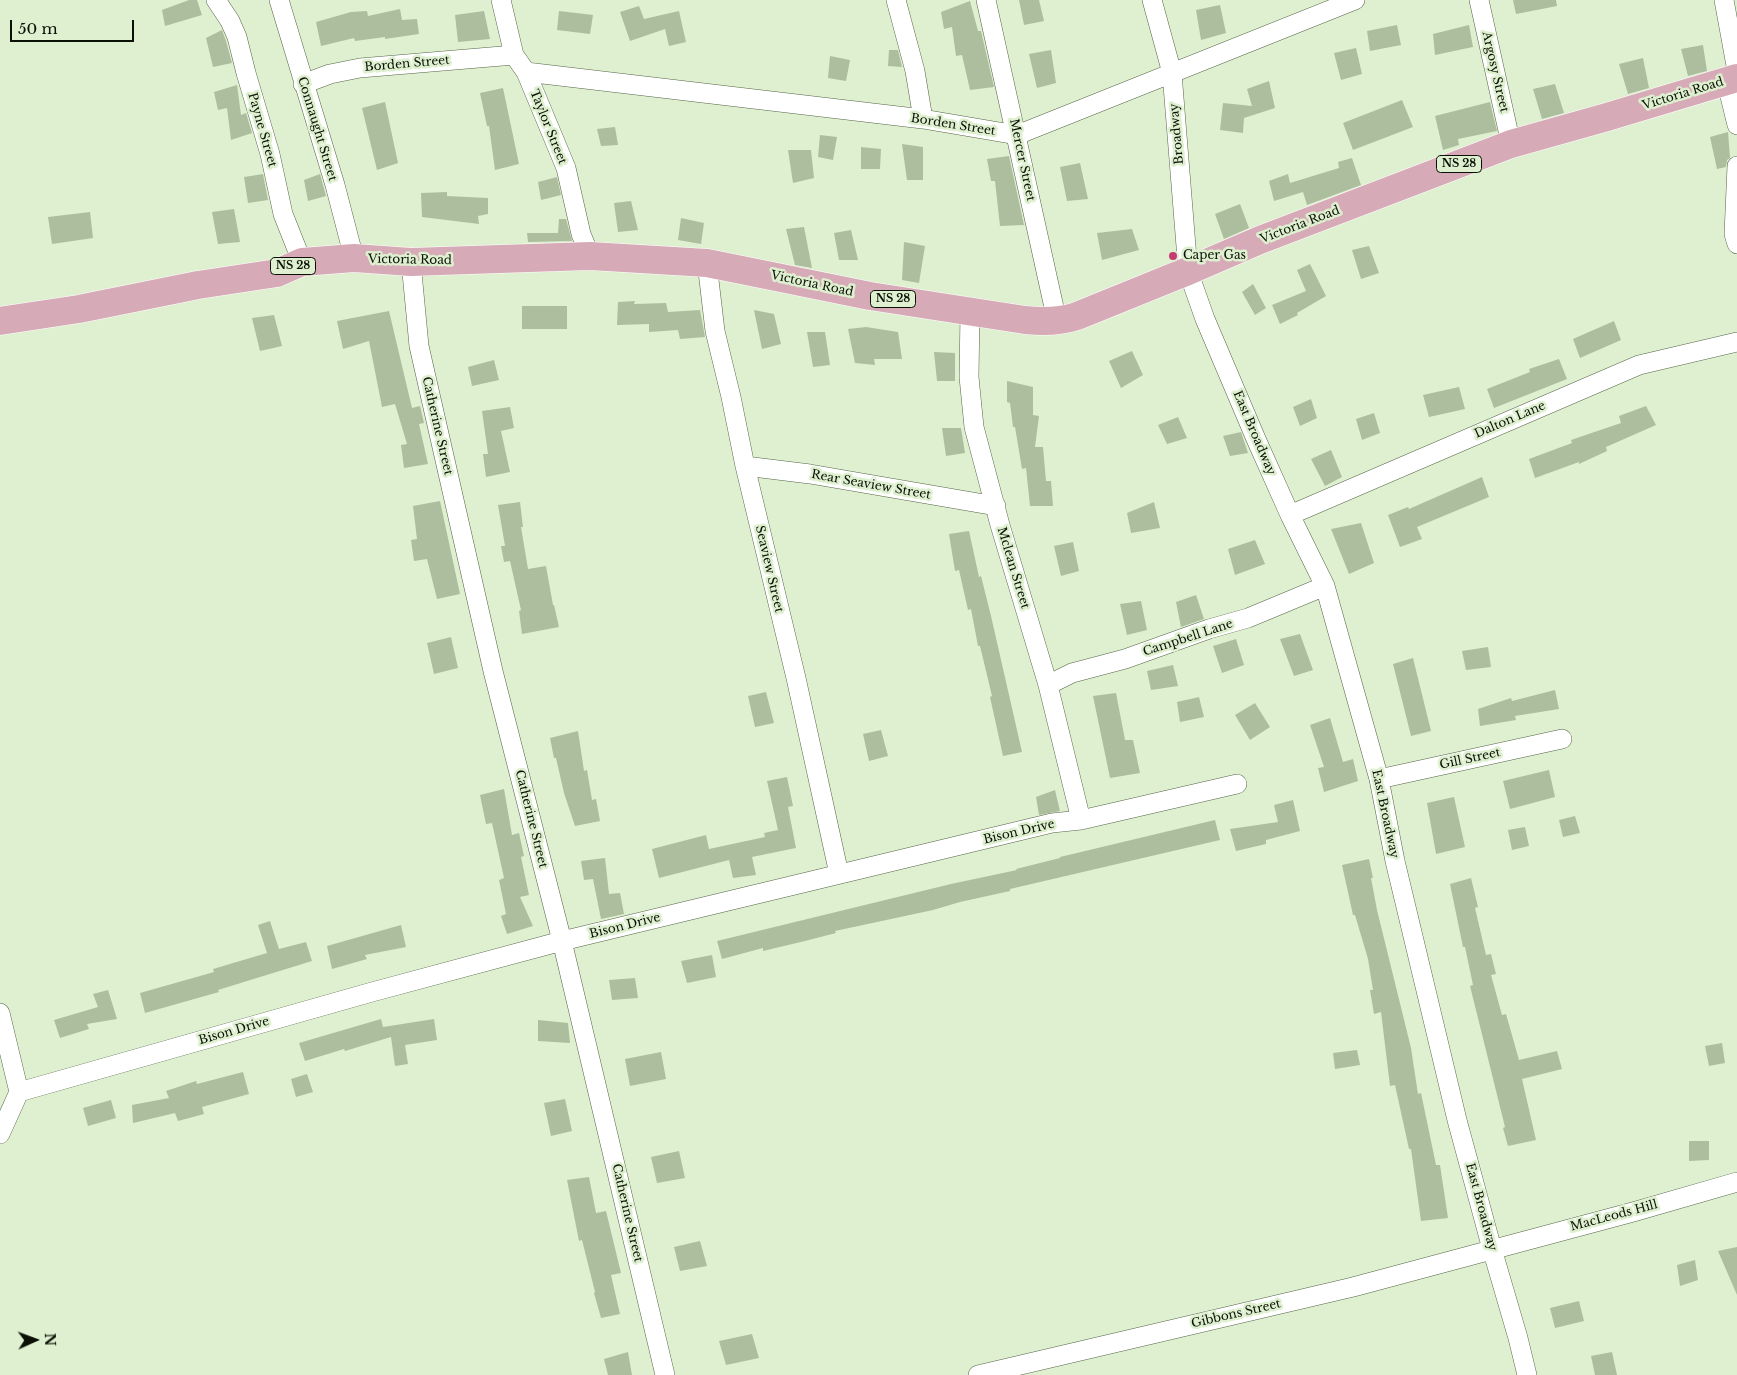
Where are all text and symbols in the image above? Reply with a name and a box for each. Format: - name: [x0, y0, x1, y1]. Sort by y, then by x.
- scale bar: [12, 10, 136, 42]
- text: 50 m: [18, 19, 58, 38]
- street label: Argosy Street: [1479, 30, 1511, 114]
- street label: Borden Street: [364, 53, 450, 75]
- street label: Connaught Street: [294, 75, 340, 183]
- street label: Victoria Road: [1641, 75, 1725, 113]
- street label: Taylor Street: [526, 88, 570, 166]
- street label: Payne Street: [244, 91, 280, 169]
- street label: Broadway: [1167, 103, 1187, 165]
- street label: Borden Street: [910, 111, 996, 139]
- street label: Mercer Street: [1006, 118, 1038, 202]
- road number: NS 28: [1436, 156, 1482, 172]
- street label: Victoria Road: [1258, 203, 1342, 247]
- place label: Caper Gas: [1183, 249, 1246, 263]
- marker: Caper Gas: [1167, 250, 1179, 262]
- street label: Victoria Road: [368, 252, 452, 268]
- road number: NS 28: [270, 258, 316, 274]
- street label: Victoria Road: [769, 268, 855, 300]
- road number: NS 28: [870, 290, 916, 308]
- street label: Catherine Street: [419, 375, 455, 477]
- street label: East Broadway: [1230, 389, 1278, 477]
- street label: Dalton Lane: [1472, 399, 1548, 441]
- street label: Rear Seaview Street: [810, 467, 932, 503]
- street label: Seaview Street: [752, 524, 786, 614]
- street label: Mclean Street: [994, 526, 1032, 610]
- street label: Campbell Lane: [1141, 617, 1235, 659]
- street label: Gill Street: [1438, 746, 1502, 772]
- street label: East Broadway: [1369, 768, 1401, 860]
- street label: Catherine Street: [512, 769, 550, 869]
- street label: Bison Drive: [982, 817, 1056, 847]
- street label: Bison Drive: [588, 910, 662, 942]
- street label: Bison Drive: [197, 1014, 271, 1048]
- street label: Catherine Street: [609, 1162, 645, 1264]
- street label: East Broadway: [1462, 1162, 1500, 1252]
- street label: MacLeods Hill: [1569, 1197, 1659, 1235]
- street label: Gibbons Street: [1190, 1297, 1282, 1331]
- north arrow: [10, 1315, 60, 1365]
- text: N: [41, 1333, 59, 1346]

